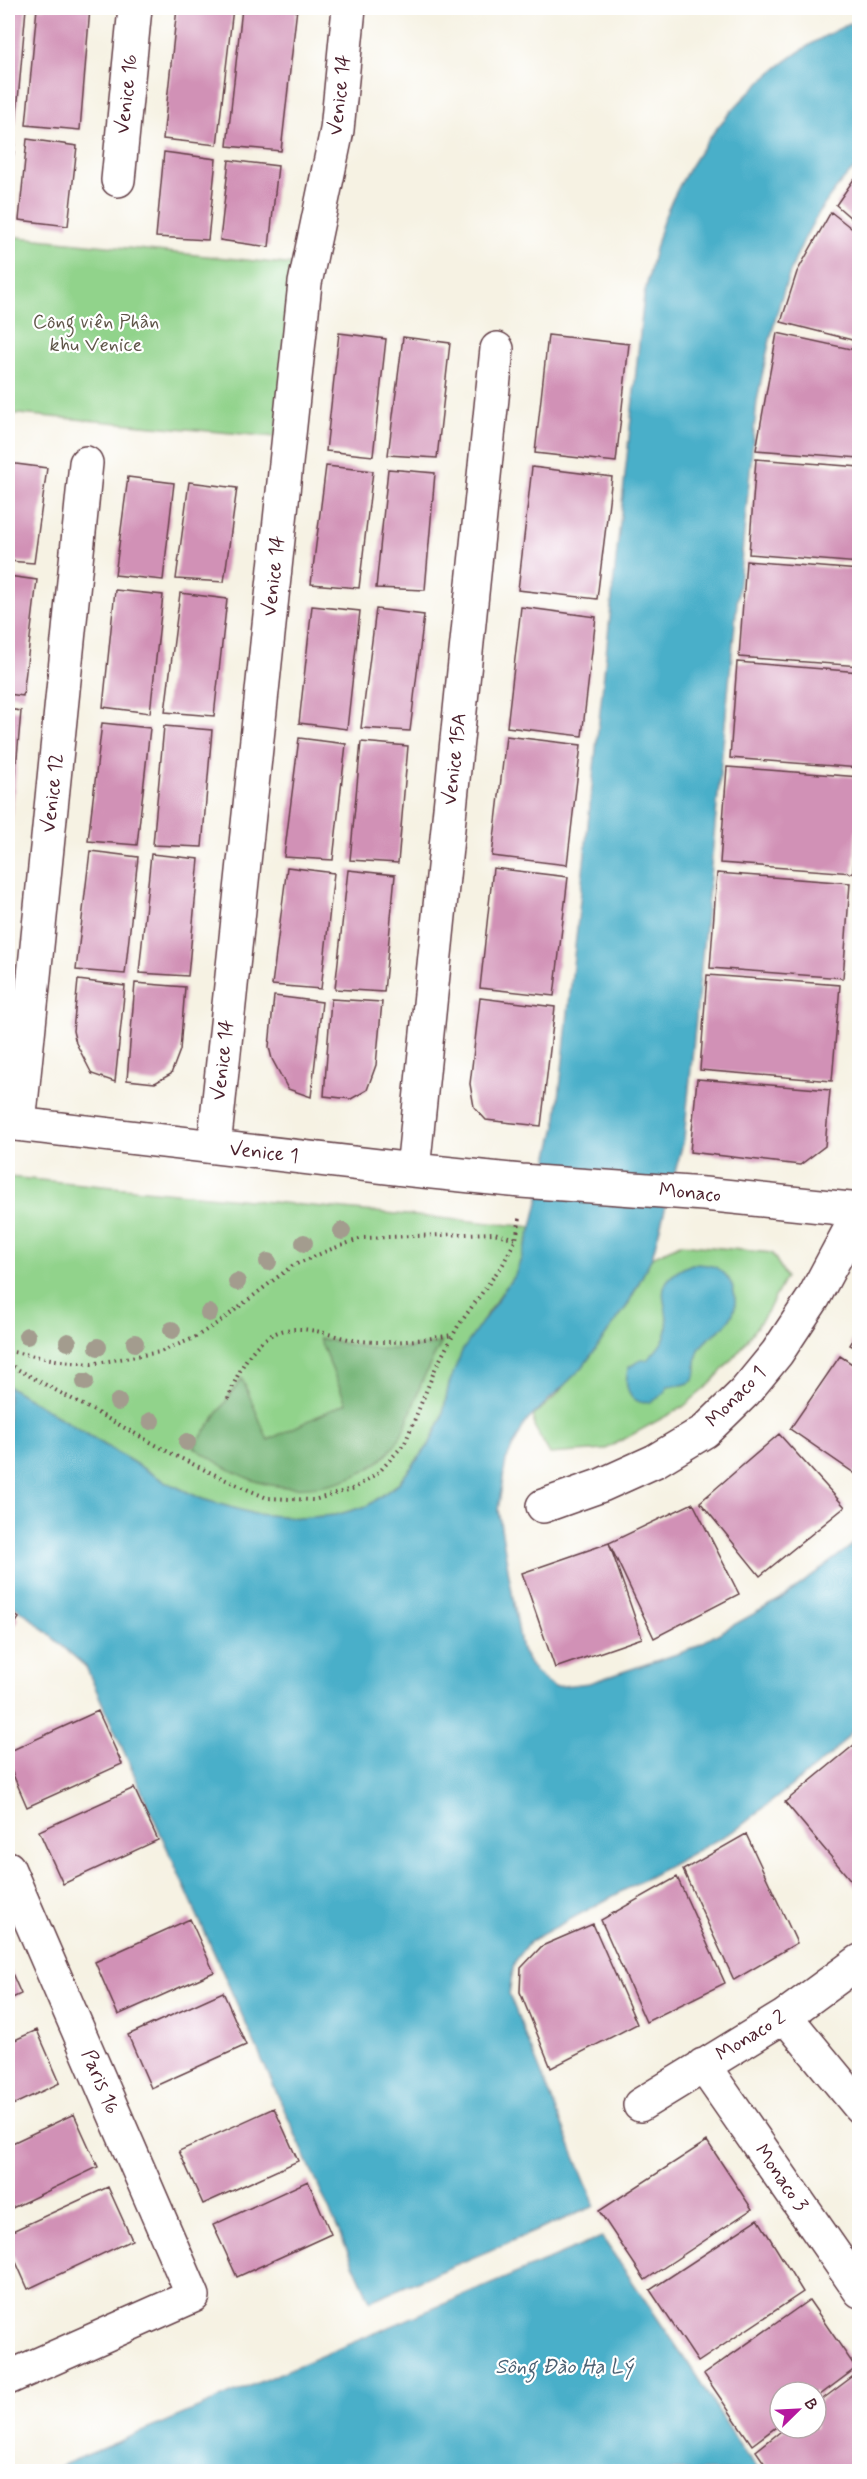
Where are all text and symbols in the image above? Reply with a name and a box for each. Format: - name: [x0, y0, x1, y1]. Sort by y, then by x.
- street label: Venice 16: [109, 53, 145, 135]
- street label: Venice 14: [322, 53, 358, 137]
- park label: Công viên Phân khu Venice: [33, 309, 159, 359]
- street label: Venice 14: [256, 534, 292, 618]
- street label: Venice 15A: [437, 711, 473, 807]
- street label: Venice 12: [35, 752, 71, 834]
- street label: Venice 14: [205, 1018, 241, 1102]
- street label: Venice 1: [228, 1136, 300, 1170]
- street label: Monaco: [658, 1177, 722, 1209]
- street label: Monaco 1: [700, 1360, 772, 1434]
- street label: Monaco 2: [711, 2004, 791, 2068]
- street label: Paris 16: [74, 2046, 126, 2118]
- street label: Monaco 3: [748, 2139, 814, 2217]
- water label: Sông Đào Hạ Lý: [495, 2353, 635, 2383]
- north arrow: [768, 2380, 828, 2440]
- text: B: [799, 2396, 822, 2413]

